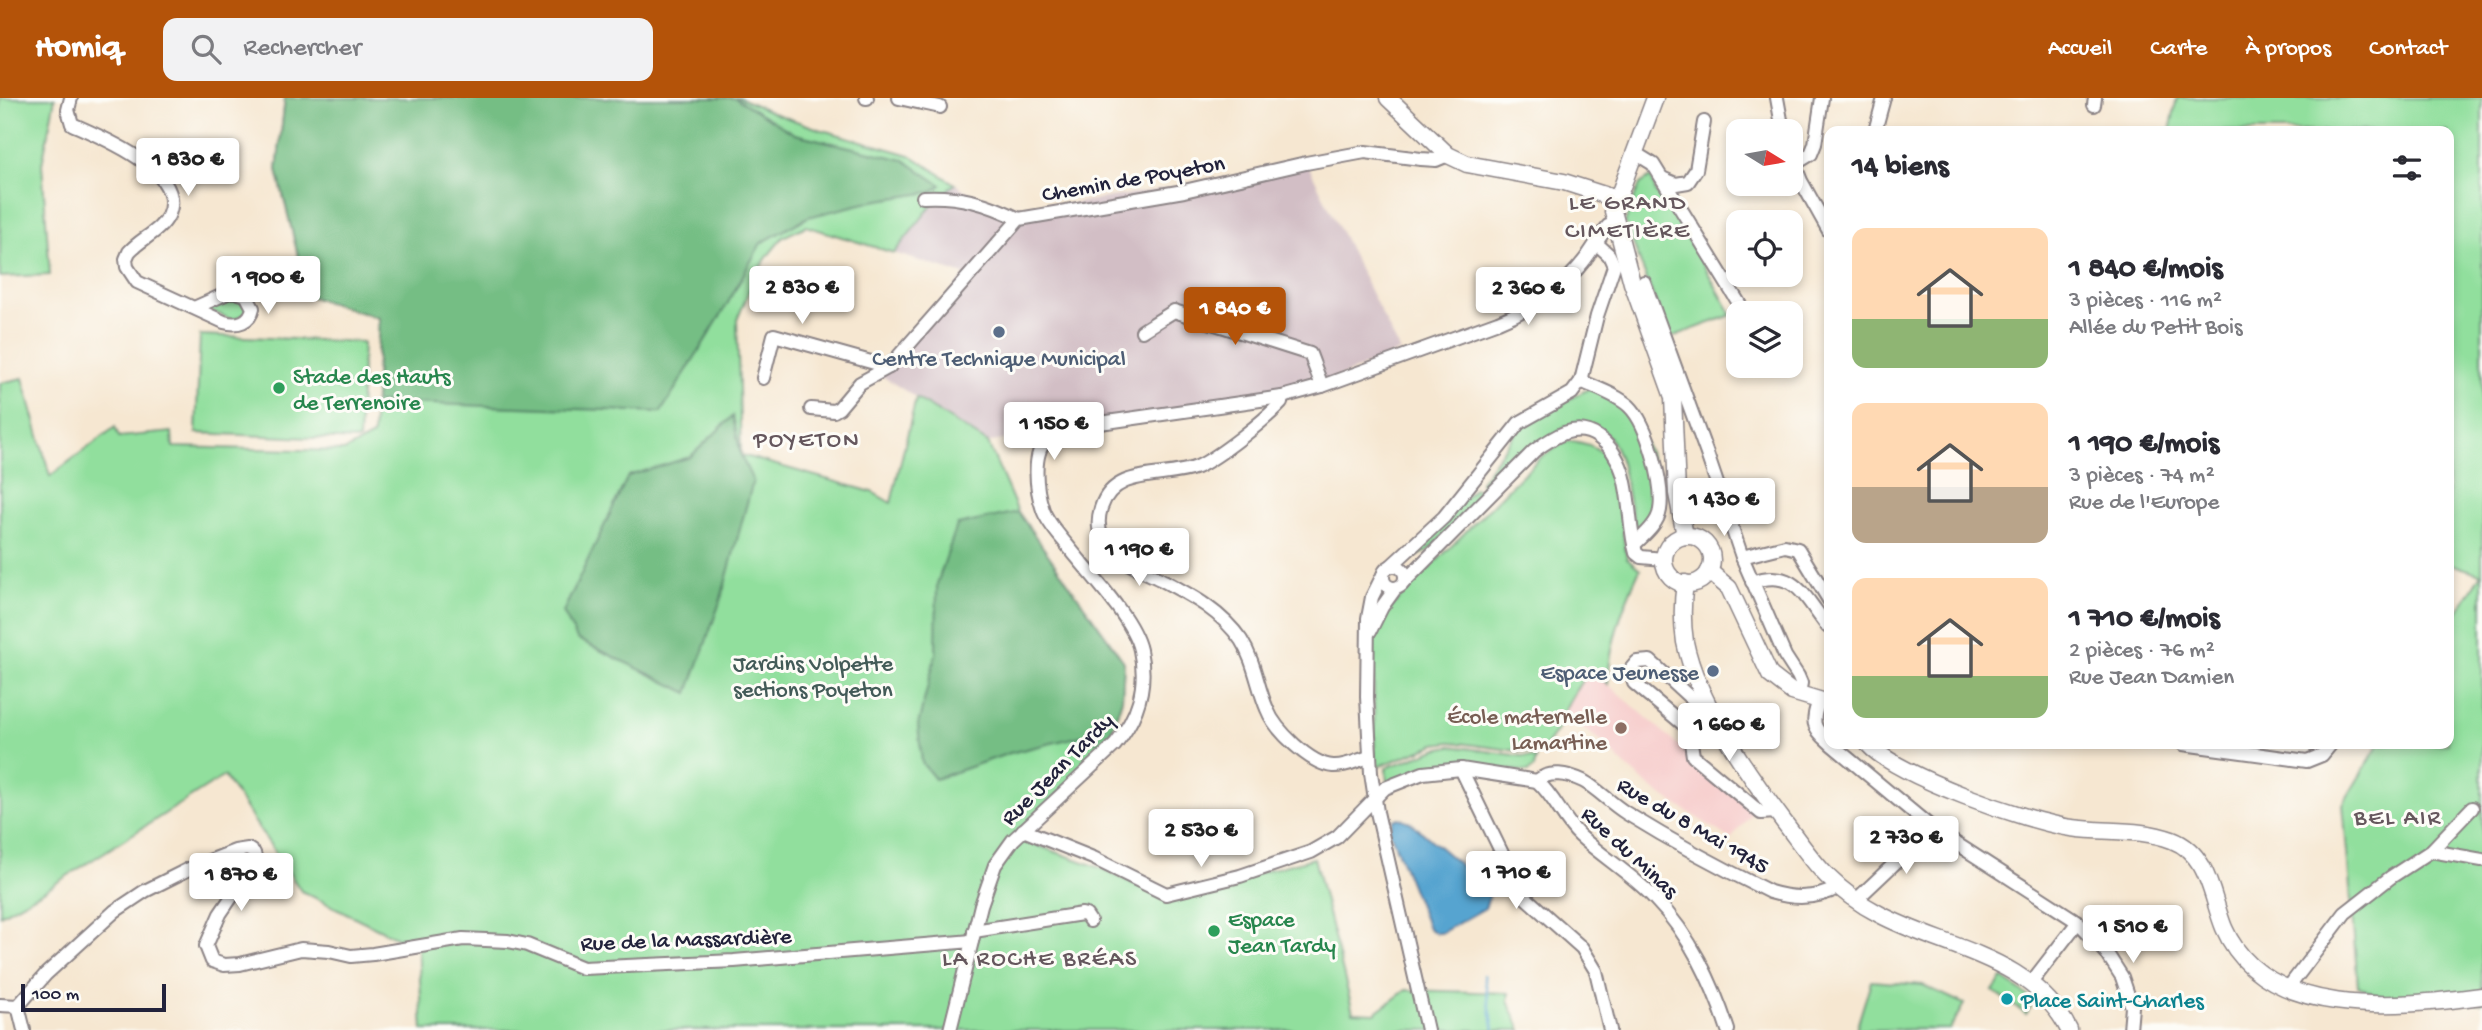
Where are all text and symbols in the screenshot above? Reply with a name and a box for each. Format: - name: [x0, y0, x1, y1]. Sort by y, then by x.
- search box: [163, 18, 653, 81]
- text: Homiq: [35, 30, 121, 68]
- icon: search: [187, 30, 225, 68]
- text: Rechercher: [243, 34, 361, 65]
- text: Accueil: [2048, 35, 2112, 64]
- text: Carte: [2150, 35, 2207, 64]
- text: À propos: [2245, 35, 2331, 64]
- text: Contact: [2369, 35, 2447, 64]
- north arrow: [1726, 119, 1802, 196]
- map controls: [1726, 119, 1803, 378]
- pin: 1 830 €: [123, 139, 253, 198]
- text: 1 830 €: [152, 147, 224, 174]
- icon: filters: [2388, 149, 2426, 187]
- street label: Chemin de Poyeton: [1040, 151, 1227, 210]
- text: 14 biens: [1852, 151, 1949, 186]
- district label: LE GRAND CIMETIÈRE: [1565, 190, 1691, 247]
- button: locate: [1726, 210, 1803, 287]
- text: 1 840 €/mois: [2069, 253, 2222, 288]
- pin: 1 900 €: [203, 256, 333, 316]
- icon: home: [1908, 256, 1992, 340]
- text: 1 900 €: [232, 265, 304, 292]
- pin: 2 830 €: [737, 266, 867, 326]
- pin: 2 360 €: [1463, 268, 1593, 327]
- text: 2 830 €: [765, 275, 839, 302]
- text: 2 360 €: [1492, 276, 1564, 303]
- pin: 1 840 €: [1170, 288, 1300, 347]
- text: 3 pièces · 116 m²: [2069, 288, 2222, 315]
- text: 1 840 €: [1200, 296, 1270, 323]
- button: layers: [1726, 301, 1803, 378]
- text: Allée du Petit Bois: [2069, 315, 2243, 342]
- marker: Centre Technique Municipal: [991, 324, 1007, 340]
- place label: Centre Technique Municipal: [872, 347, 1126, 374]
- place label: Stade des Hauts de Terrenoire: [293, 365, 451, 418]
- marker: Stade des Hauts de Terrenoire: [271, 380, 287, 396]
- pin: 1 150 €: [989, 402, 1119, 462]
- text: 1 150 €: [1020, 411, 1088, 438]
- district label: POYETON: [752, 427, 861, 456]
- text: 1 190 €/mois: [2069, 428, 2219, 463]
- icon: home: [1908, 431, 1992, 515]
- text: 3 pièces · 74 m²: [2069, 463, 2215, 490]
- pin: 1 430 €: [1659, 478, 1789, 538]
- text: 1 430 €: [1689, 487, 1759, 514]
- text: Rue de l'Europe: [2069, 490, 2219, 517]
- pin: 1 190 €: [1074, 528, 1204, 588]
- text: 1 190 €: [1105, 537, 1173, 564]
- text: 1 710 €/mois: [2069, 603, 2220, 638]
- icon: home: [1908, 606, 1992, 690]
- text: 2 pièces · 76 m²: [2069, 638, 2215, 665]
- park label: Jardins Volpette sections Poyeton: [733, 652, 894, 705]
- place label: Espace Jeunesse: [1541, 661, 1700, 688]
- marker: Espace Jeunesse: [1705, 663, 1721, 679]
- text: Rue Jean Damien: [2069, 665, 2234, 692]
- pin: 1 660 €: [1664, 704, 1794, 763]
- place label: École maternelle Lamartine: [1447, 705, 1608, 758]
- street label: Rue Jean Tardy: [997, 709, 1120, 832]
- text: 1 660 €: [1694, 712, 1764, 739]
- marker: École maternelle Lamartine: [1613, 720, 1629, 736]
- street label: Rue du 8 Mai 1945: [1612, 773, 1773, 881]
- street label: Rue du Minas: [1574, 802, 1683, 906]
- district label: BEL AIR: [2353, 805, 2442, 834]
- pin: 2 530 €: [1136, 810, 1266, 869]
- pin: 2 730 €: [1841, 816, 1971, 876]
- text: 2 530 €: [1165, 818, 1237, 845]
- text: 2 730 €: [1870, 825, 1942, 852]
- pin: 1 710 €: [1451, 852, 1581, 911]
- pin: 1 870 €: [176, 854, 306, 913]
- text: 1 710 €: [1482, 860, 1550, 887]
- text: 1 870 €: [205, 862, 277, 889]
- pin: 1 510 €: [2068, 906, 2198, 965]
- place label: Espace Jean Tardy: [1228, 908, 1336, 961]
- text: 1 510 €: [2099, 914, 2167, 941]
- marker: Espace Jean Tardy: [1206, 923, 1222, 939]
- street label: Rue de la Massardière: [580, 924, 793, 959]
- district label: LA ROCHE BRÉAS: [942, 946, 1138, 975]
- scale bar: [21, 981, 166, 1013]
- text: 100 m: [32, 984, 79, 1007]
- place label: Place Saint-Charles: [2020, 989, 2204, 1016]
- marker: Place Saint-Charles: [1999, 991, 2015, 1007]

